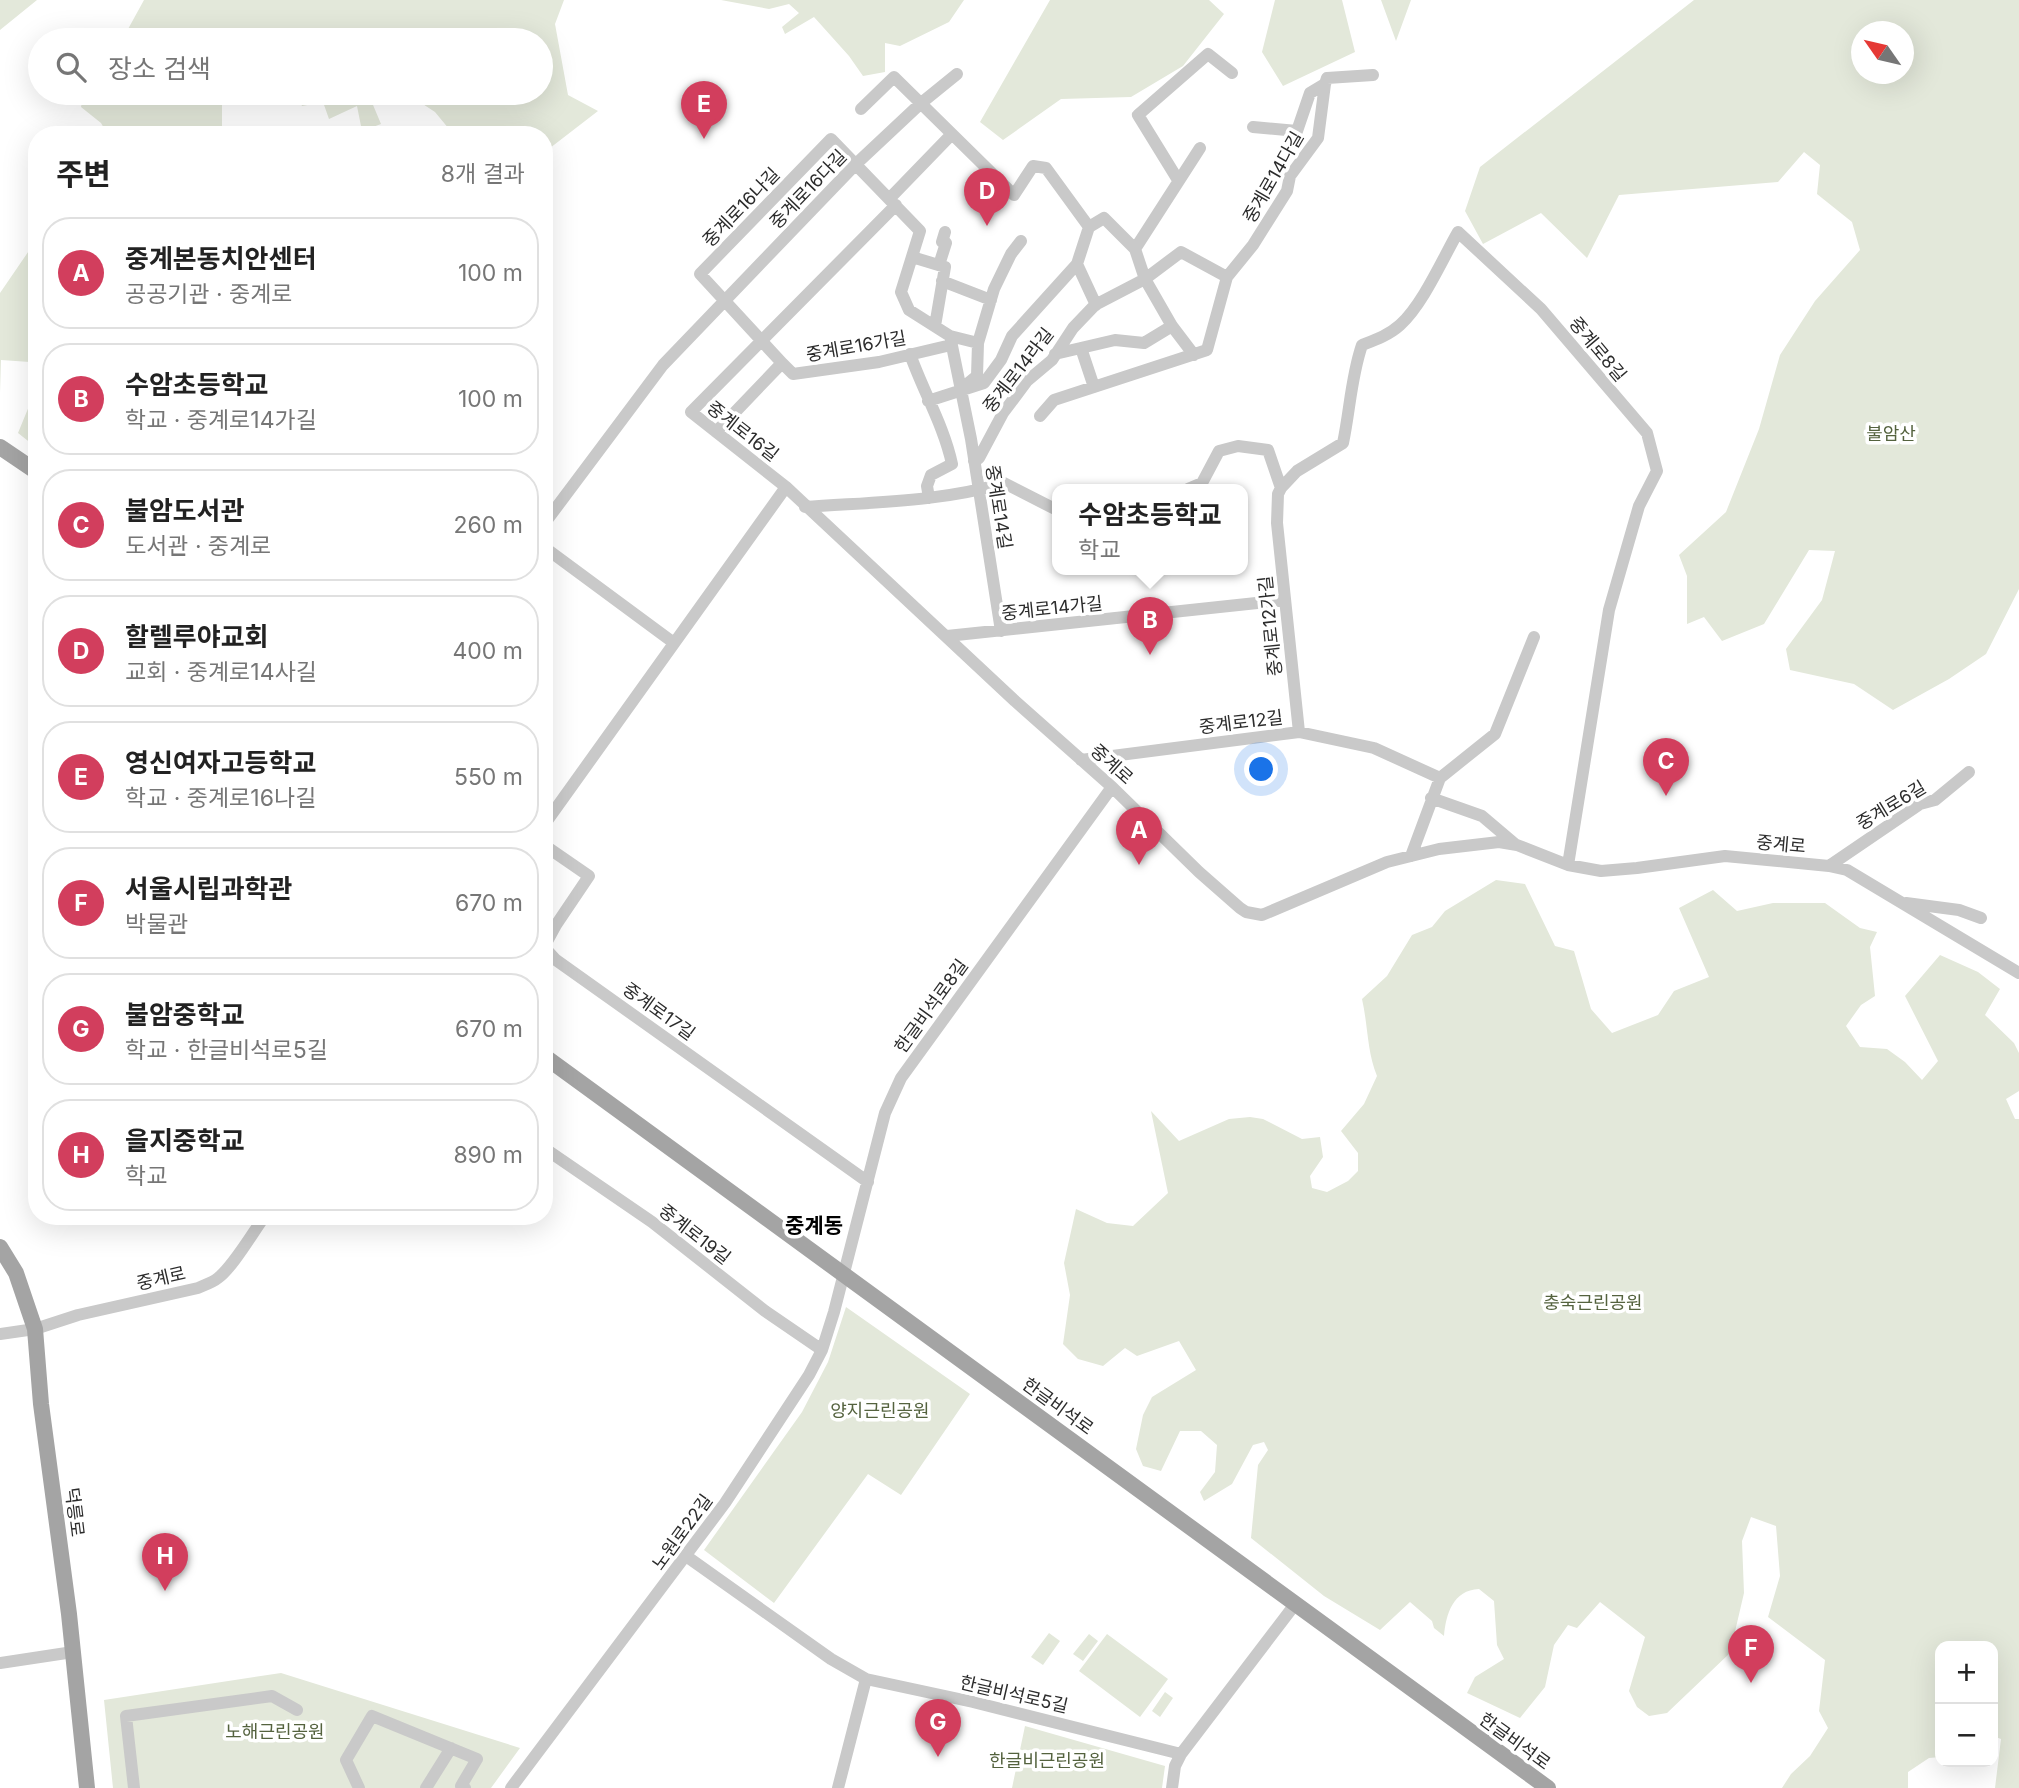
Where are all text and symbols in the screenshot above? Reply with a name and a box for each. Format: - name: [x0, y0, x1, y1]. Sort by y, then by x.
- north arrow: [1851, 21, 1914, 84]
- search box: [28, 28, 553, 105]
- icon: search: [52, 48, 90, 86]
- text: 장소 검색: [108, 53, 211, 84]
- pin: E: [681, 81, 727, 139]
- street label: 중계로14다길: [1238, 128, 1308, 226]
- street label: 중계로16다길: [765, 145, 851, 233]
- text: 주변: [56, 156, 111, 192]
- text: 8개 결과: [441, 160, 525, 188]
- street label: 중계로16나길: [698, 163, 784, 251]
- pin: D: [964, 168, 1010, 226]
- text: 중계본동치안센터: [125, 243, 316, 274]
- text: A: [72, 259, 90, 287]
- text: 100 m: [458, 259, 523, 287]
- text: 공공기관 · 중계로: [125, 280, 293, 308]
- street label: 중계로8길: [1565, 313, 1631, 385]
- street label: 중계로14라길: [978, 323, 1058, 417]
- street label: 중계로16가길: [804, 327, 908, 365]
- text: 수암초등학교: [125, 369, 269, 400]
- text: B: [73, 385, 89, 413]
- text: 100 m: [458, 385, 523, 413]
- street label: 중계로16길: [703, 397, 783, 465]
- text: 학교 · 중계로14가길: [125, 406, 317, 434]
- park label: 불암산: [1866, 423, 1916, 444]
- street label: 중계로14길: [982, 463, 1016, 551]
- popup: [1052, 484, 1248, 575]
- text: 불암도서관: [125, 495, 245, 526]
- text: 수암초등학교: [1078, 499, 1222, 530]
- text: C: [72, 511, 90, 539]
- text: 260 m: [454, 511, 523, 539]
- text: 도서관 · 중계로: [125, 532, 272, 560]
- text: 학교: [1078, 536, 1121, 564]
- street label: 중계로12가길: [1254, 575, 1286, 677]
- street label: 중계로14가길: [1000, 592, 1104, 624]
- pin: B: [1127, 597, 1173, 655]
- text: 할렐루야교회: [125, 621, 269, 652]
- text: D: [73, 637, 89, 665]
- text: 400 m: [453, 637, 523, 665]
- text: 교회 · 중계로14사길: [125, 658, 317, 686]
- street label: 중계로12길: [1198, 706, 1284, 738]
- pin: C: [1643, 738, 1689, 796]
- street label: 중계로: [1087, 740, 1137, 788]
- text: 영신여자고등학교: [125, 747, 316, 778]
- your location: [1244, 752, 1278, 786]
- text: E: [74, 763, 88, 791]
- text: 550 m: [454, 763, 523, 791]
- street label: 중계로6길: [1852, 776, 1930, 834]
- text: 학교 · 중계로16나길: [125, 784, 316, 812]
- pin: A: [1116, 807, 1162, 865]
- street label: 중계로: [1755, 831, 1807, 857]
- text: 서울시립과학관: [125, 873, 292, 904]
- text: F: [74, 889, 88, 917]
- text: 670 m: [455, 889, 523, 917]
- text: 박물관: [125, 910, 188, 938]
- street label: 한글비석로8길: [890, 955, 972, 1057]
- street label: 중계로17길: [619, 978, 699, 1044]
- text: 불암중학교: [125, 999, 245, 1030]
- text: G: [72, 1015, 90, 1043]
- text: 670 m: [455, 1015, 523, 1043]
- text: 학교 · 한글비석로5길: [125, 1036, 328, 1064]
- text: 을지중학교: [125, 1125, 245, 1156]
- text: H: [72, 1141, 90, 1169]
- text: 890 m: [453, 1141, 523, 1169]
- text: 학교: [125, 1162, 167, 1190]
- street label: 중계로19길: [655, 1200, 735, 1268]
- district label: 중계동: [785, 1213, 843, 1238]
- street label: 중계로: [134, 1262, 188, 1294]
- park label: 충숙근린공원: [1543, 1292, 1643, 1313]
- street label: 한글비석로: [1018, 1373, 1098, 1439]
- park label: 양지근린공원: [830, 1400, 930, 1421]
- street label: 덕릉로: [62, 1486, 88, 1538]
- street label: 노원로22길: [648, 1490, 716, 1574]
- pin: H: [142, 1533, 188, 1591]
- pin: F: [1728, 1625, 1774, 1683]
- map controls: [1935, 1641, 1998, 1767]
- button: +: [1935, 1641, 1998, 1704]
- street label: 한글비석로5길: [958, 1671, 1070, 1717]
- pin: G: [915, 1699, 961, 1757]
- button: −: [1935, 1704, 1998, 1767]
- street label: 한글비석로: [1475, 1708, 1555, 1774]
- park label: 노해근린공원: [225, 1721, 325, 1742]
- park label: 한글비근린공원: [989, 1750, 1105, 1771]

